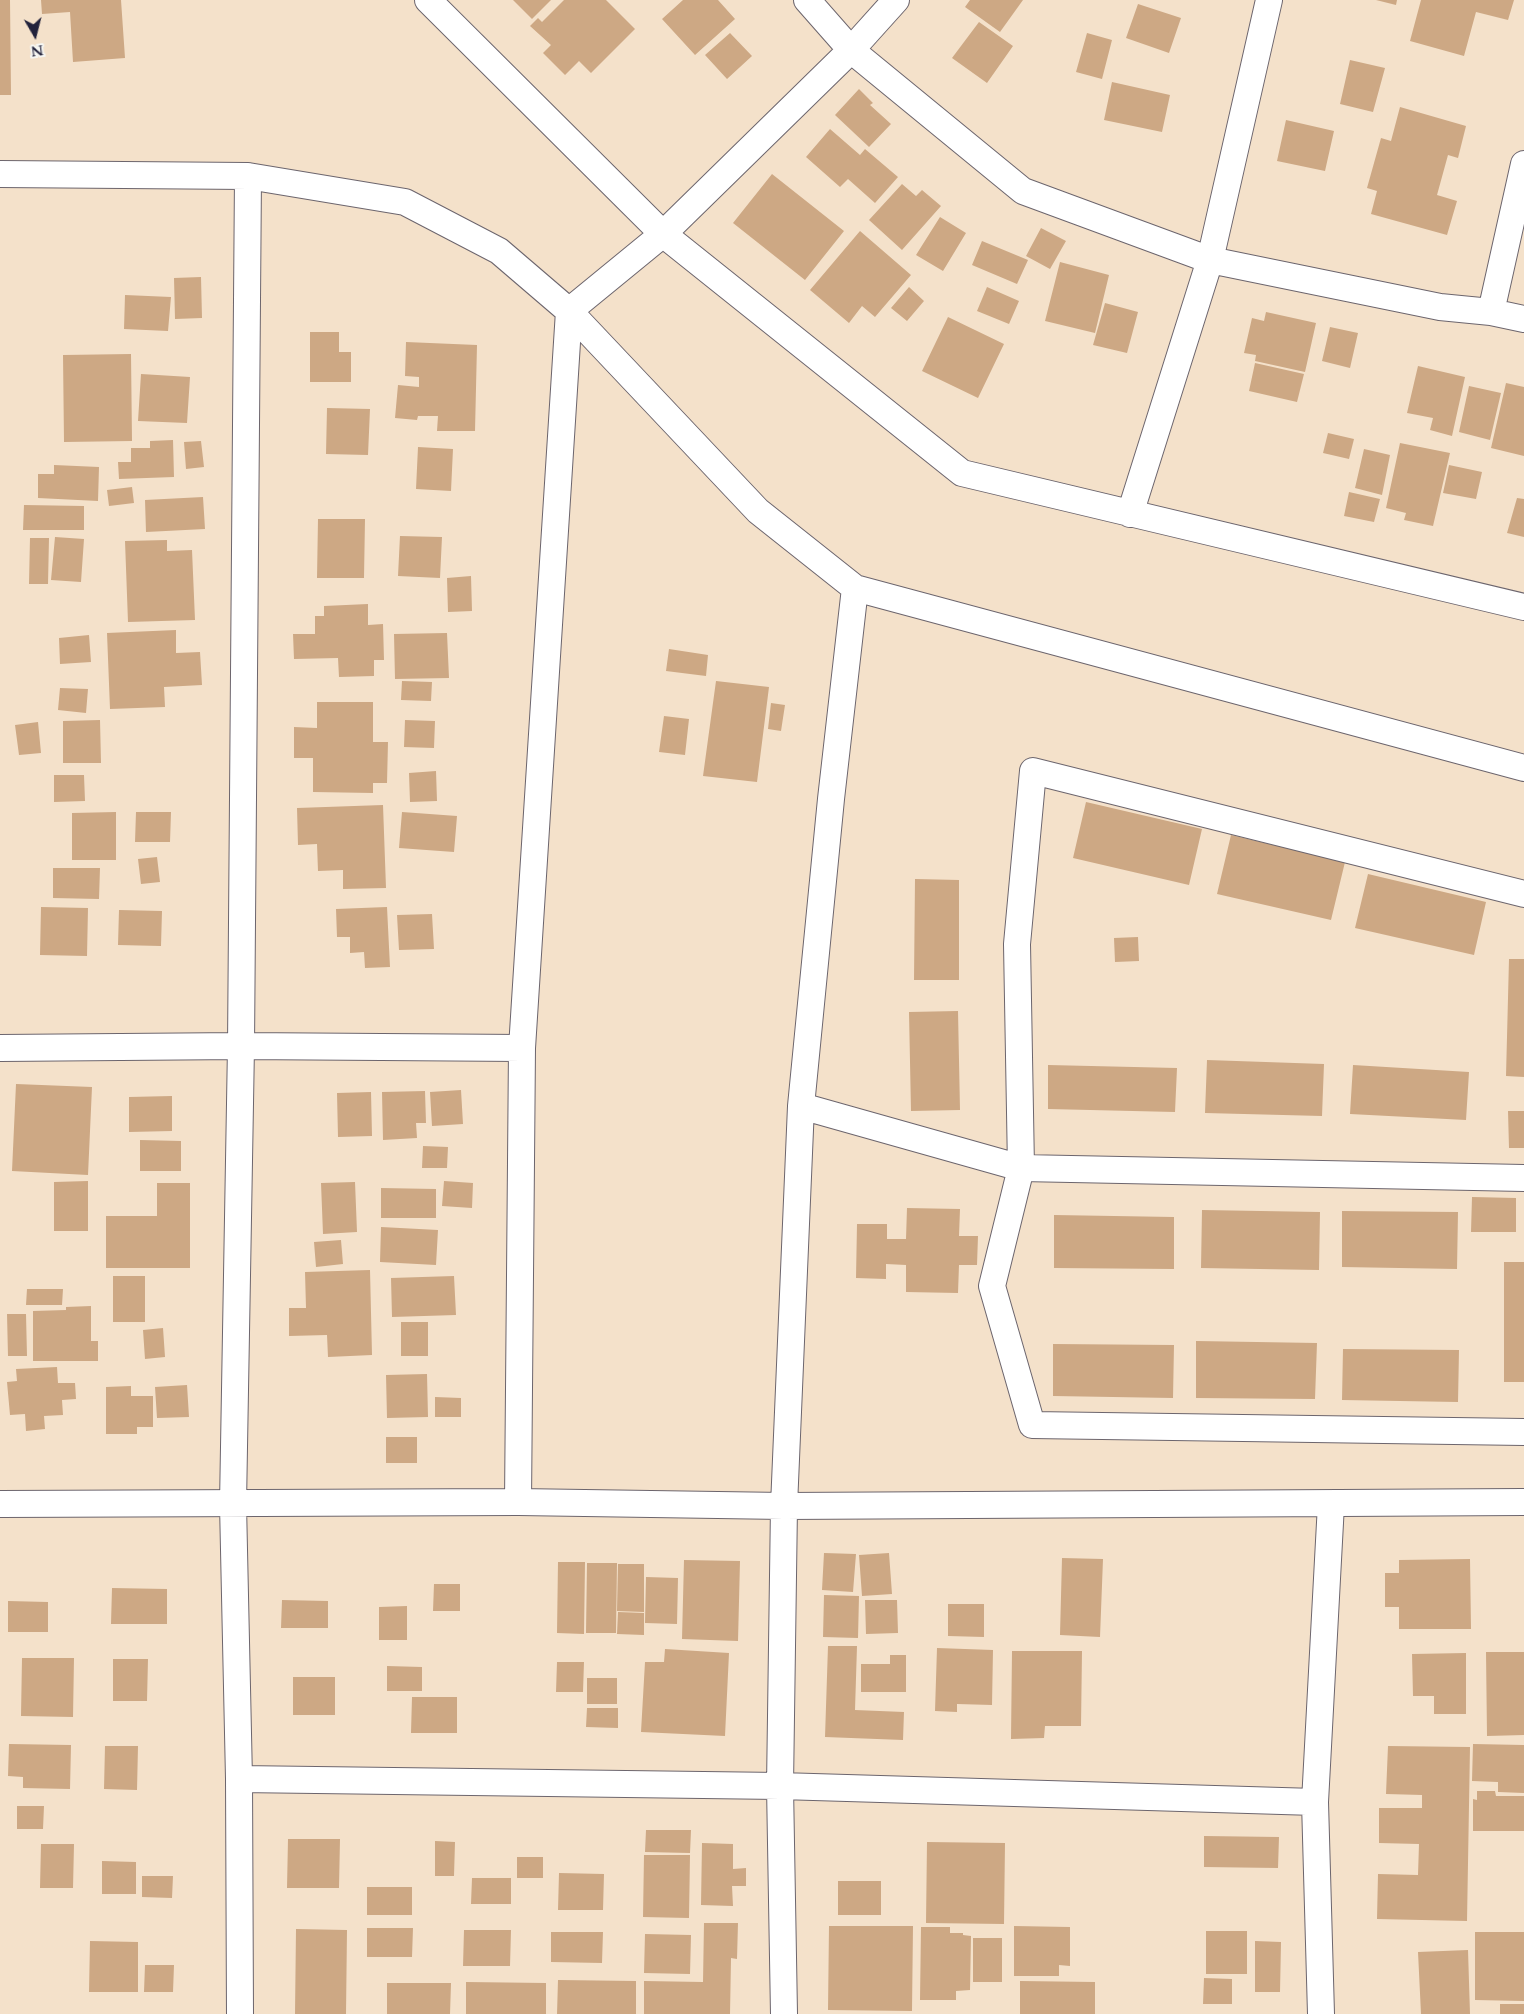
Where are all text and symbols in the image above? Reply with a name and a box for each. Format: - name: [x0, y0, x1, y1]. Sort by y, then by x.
- north arrow: [10, 10, 60, 60]
- text: N: [30, 40, 44, 61]

